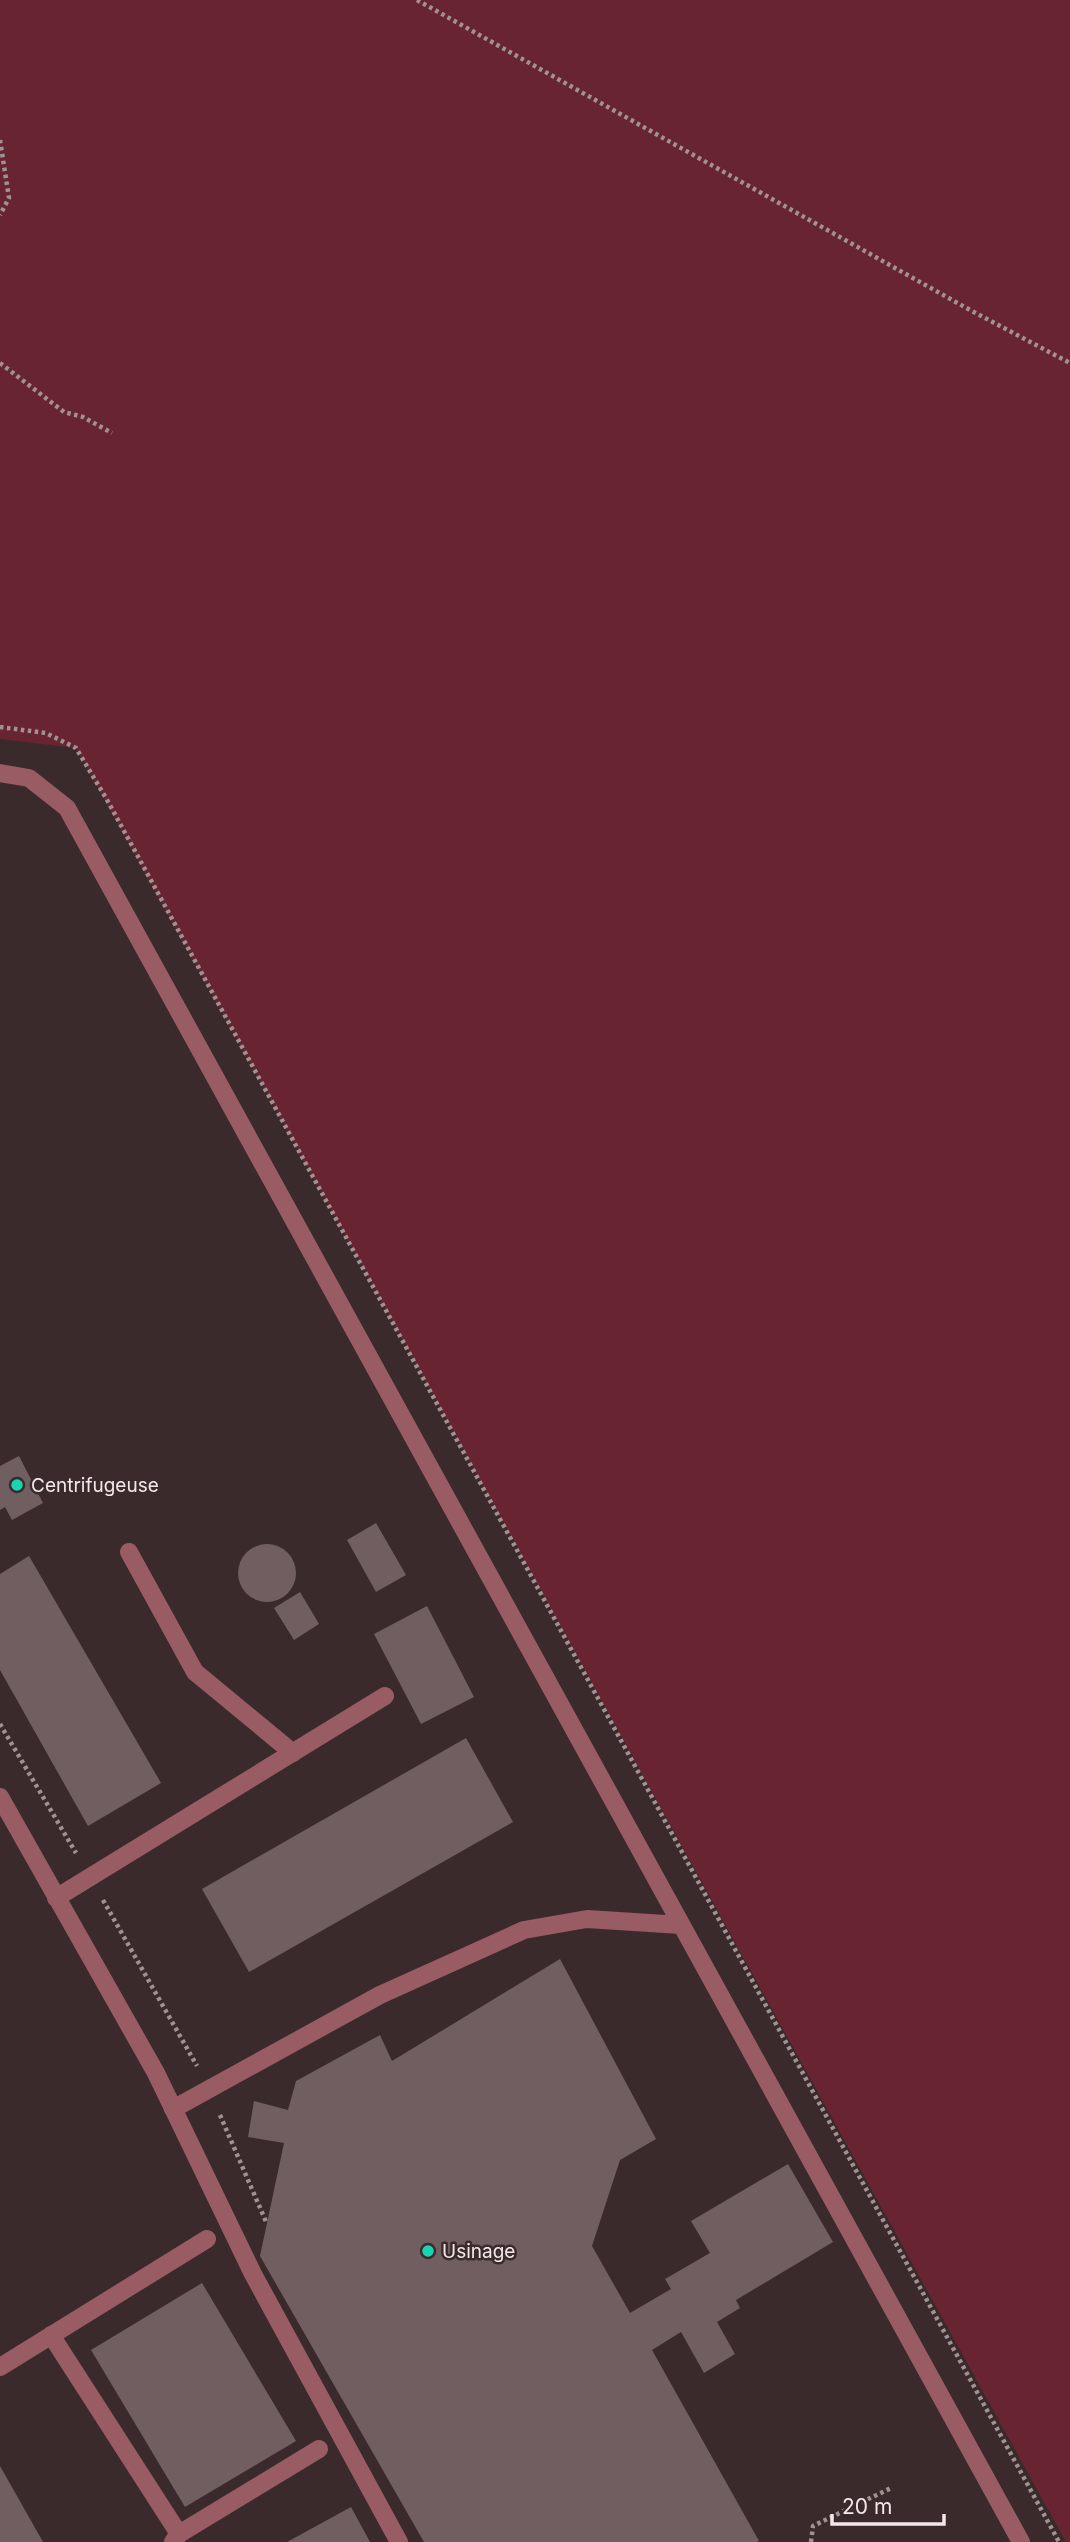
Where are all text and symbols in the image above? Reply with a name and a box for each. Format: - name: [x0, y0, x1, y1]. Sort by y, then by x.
- place label: Centrifugeuse: [31, 1474, 159, 1497]
- marker: Centrifugeuse: [9, 1477, 25, 1493]
- place label: Usinage: [442, 2240, 515, 2263]
- marker: Usinage: [420, 2243, 436, 2259]
- scale bar: [832, 2482, 944, 2526]
- text: 20 m: [842, 2494, 892, 2519]

